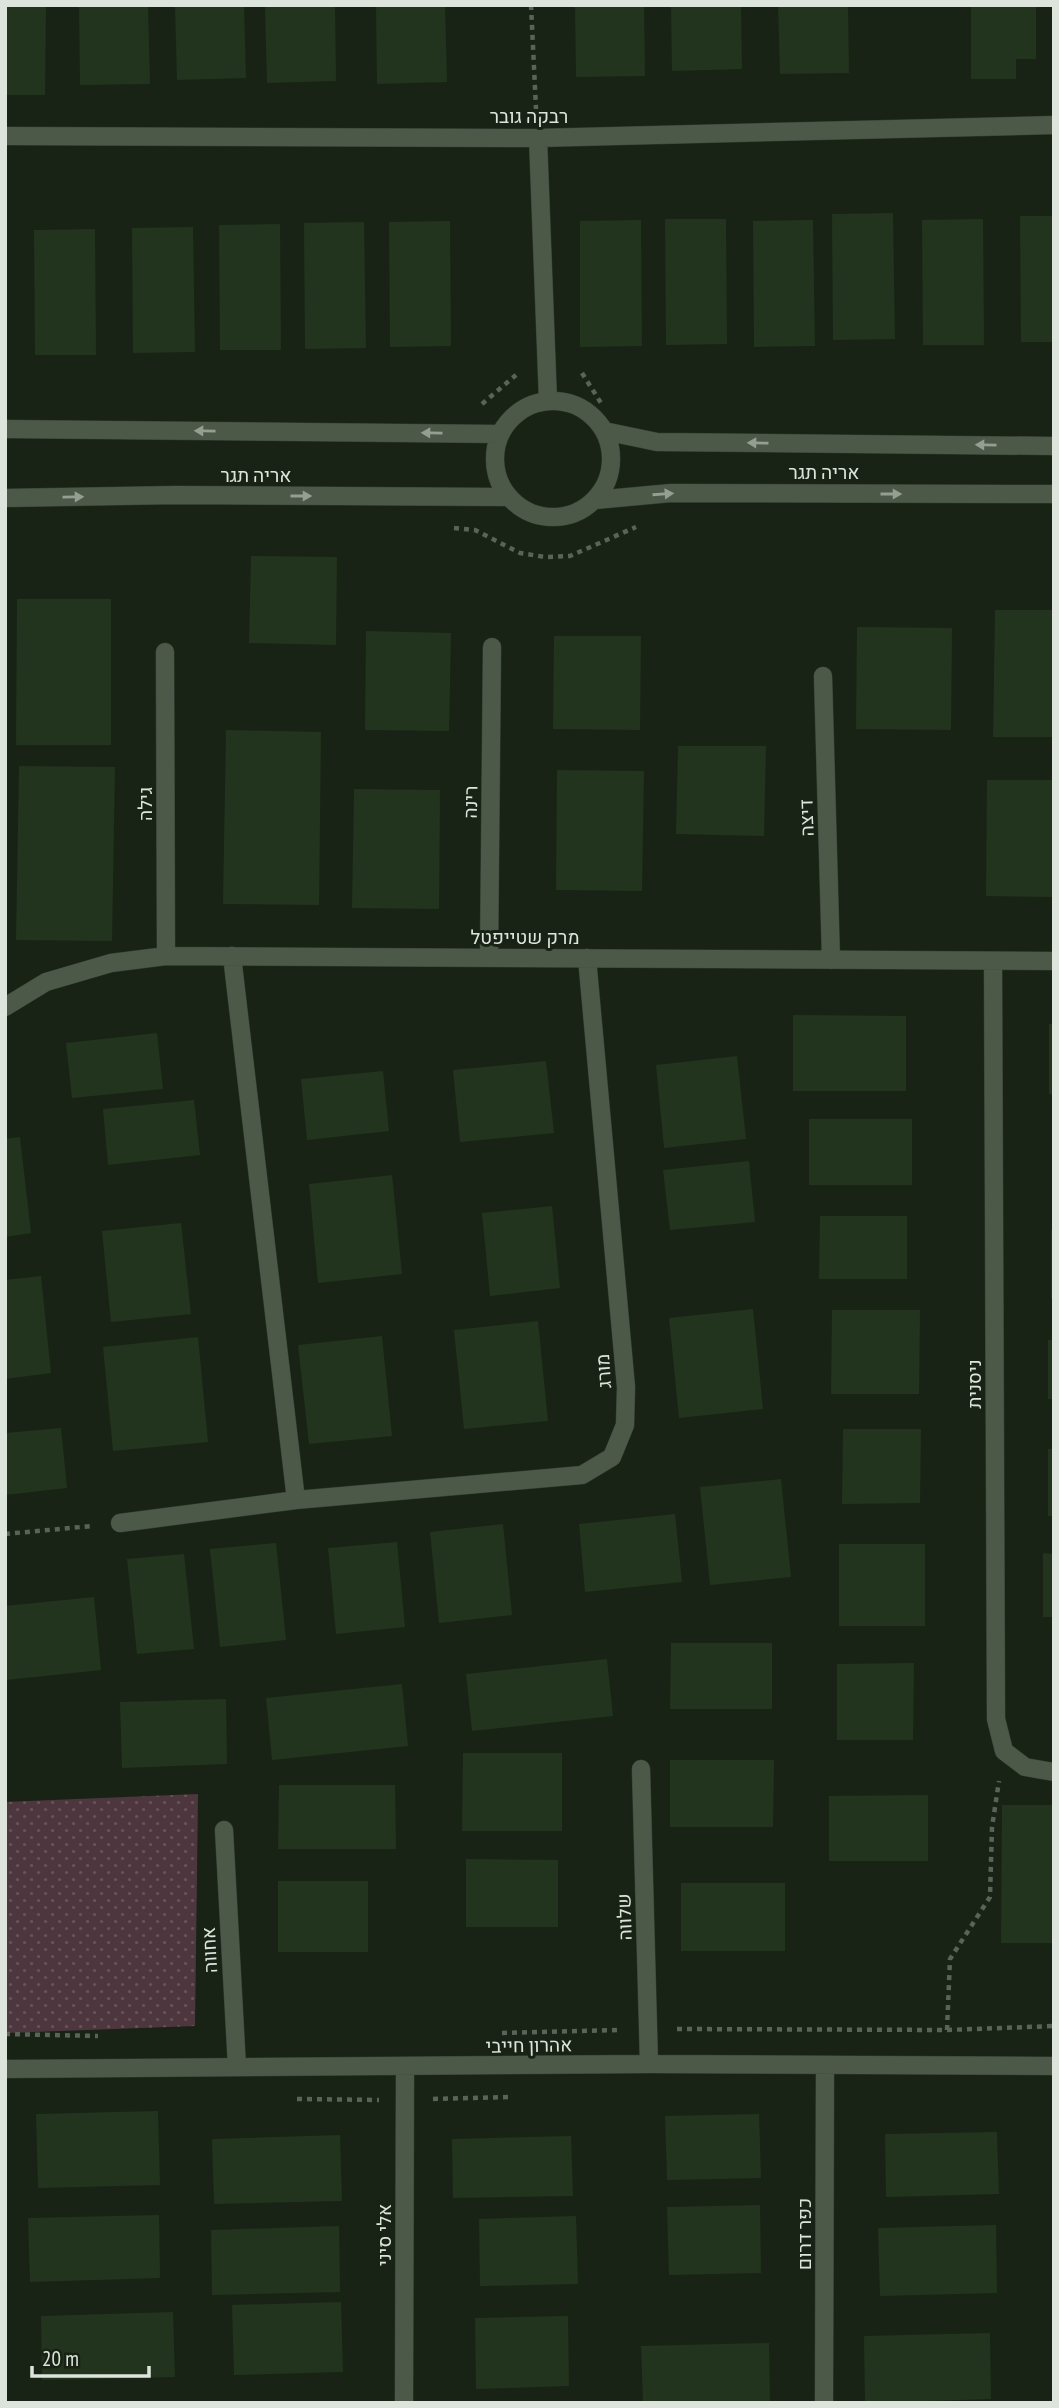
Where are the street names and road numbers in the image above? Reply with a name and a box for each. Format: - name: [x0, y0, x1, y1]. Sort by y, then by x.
- street label: רבקה גובר: [490, 104, 568, 128]
- street label: אריה תגר: [789, 460, 859, 484]
- street label: אריה תגר: [221, 463, 291, 487]
- street label: רינה: [458, 785, 482, 819]
- street label: גילה: [133, 787, 157, 821]
- street label: דיצה: [793, 799, 819, 837]
- street label: מרק שטייפטל: [471, 925, 579, 949]
- street label: מורג: [590, 1353, 616, 1389]
- street label: ניסנית: [962, 1359, 986, 1409]
- street label: שלווה: [611, 1893, 637, 1941]
- street label: אחווה: [196, 1926, 222, 1974]
- street label: אהרון חייבי: [486, 2032, 572, 2058]
- street label: כפר דרום: [792, 2198, 816, 2270]
- street label: אלי סיני: [372, 2204, 396, 2266]

